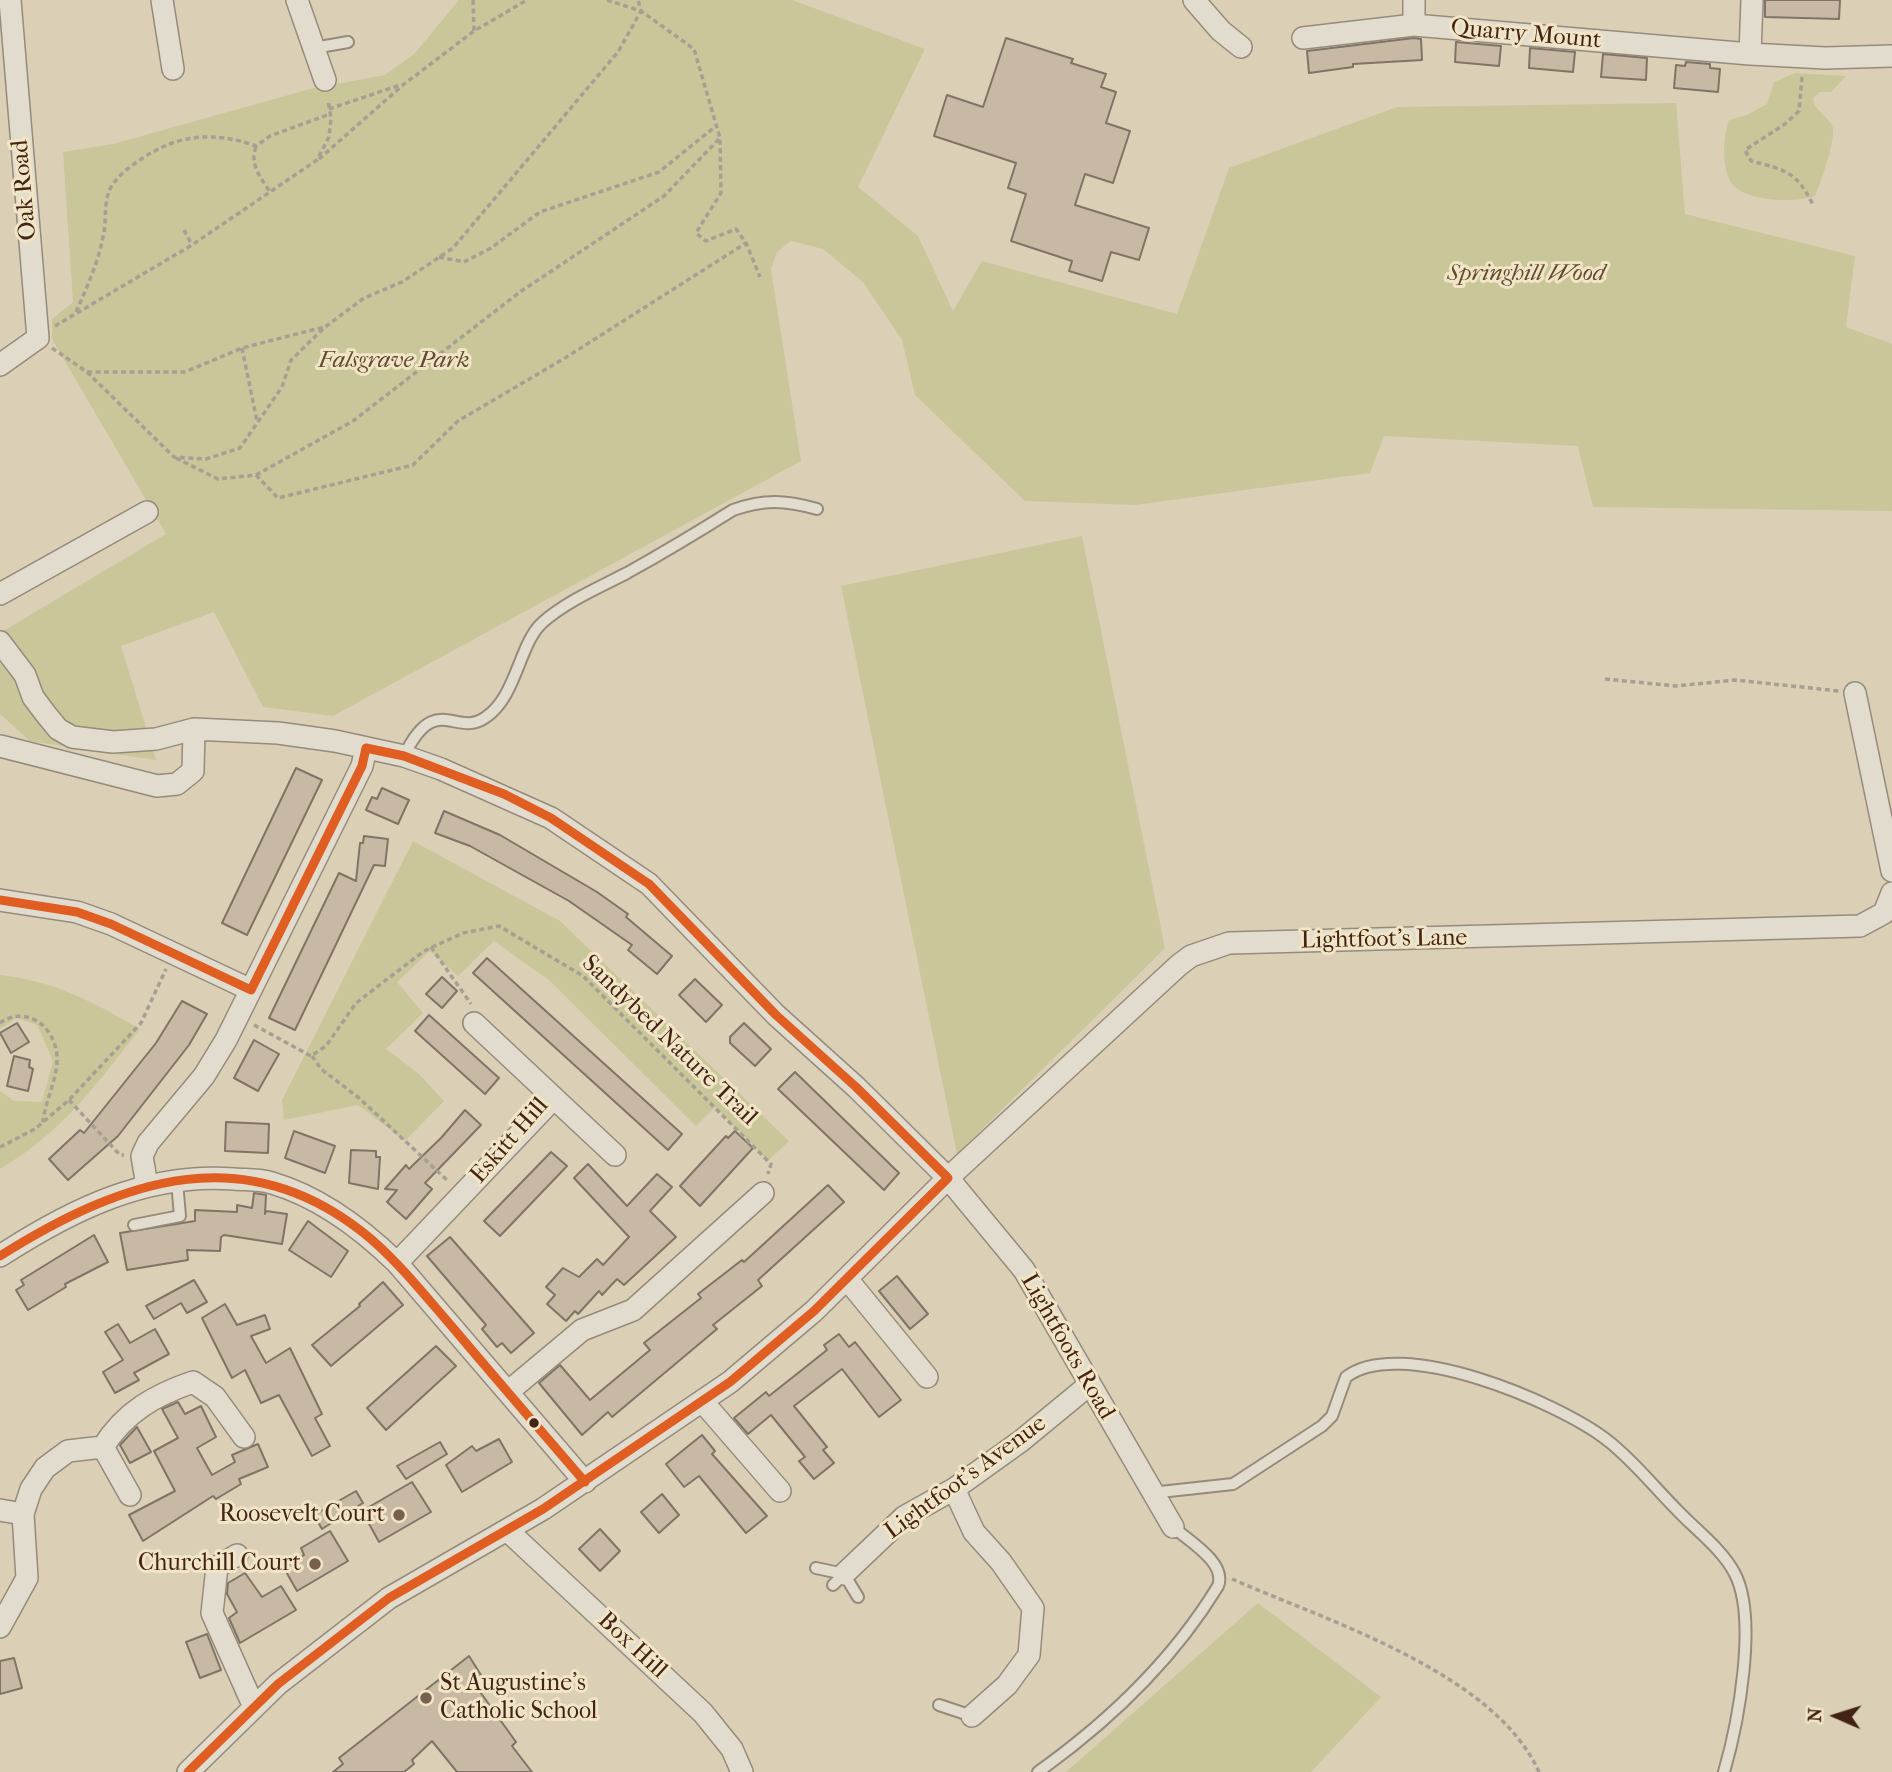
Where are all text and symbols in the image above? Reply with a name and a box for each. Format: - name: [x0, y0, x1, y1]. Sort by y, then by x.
- street label: Quarry Mount: [1450, 14, 1602, 56]
- street label: Oak Road: [6, 138, 44, 242]
- park label: Springhill Wood: [1447, 260, 1605, 288]
- park label: Falsgrave Park: [318, 347, 470, 375]
- street label: Lightfoot's Lane: [1300, 924, 1468, 956]
- street label: Sandybed Nature Trail: [575, 950, 763, 1132]
- street label: Eskitt Hill: [465, 1092, 555, 1190]
- street label: Lightfoots Road: [1014, 1269, 1120, 1425]
- street label: Lightfoot's Avenue: [880, 1410, 1052, 1546]
- unlabelled marker: [527, 1416, 541, 1430]
- place label: Roosevelt Court: [219, 1501, 385, 1529]
- marker: Roosevelt Court: [391, 1507, 407, 1523]
- place label: Churchill Court: [138, 1550, 301, 1578]
- marker: Churchill Court: [307, 1556, 323, 1572]
- street label: Box Hill: [591, 1607, 673, 1685]
- place label: St Augustine's Catholic School: [440, 1670, 598, 1726]
- north arrow: [1801, 1681, 1871, 1751]
- marker: St Augustine's Catholic School: [418, 1690, 434, 1706]
- text: N: [1804, 1707, 1826, 1723]

